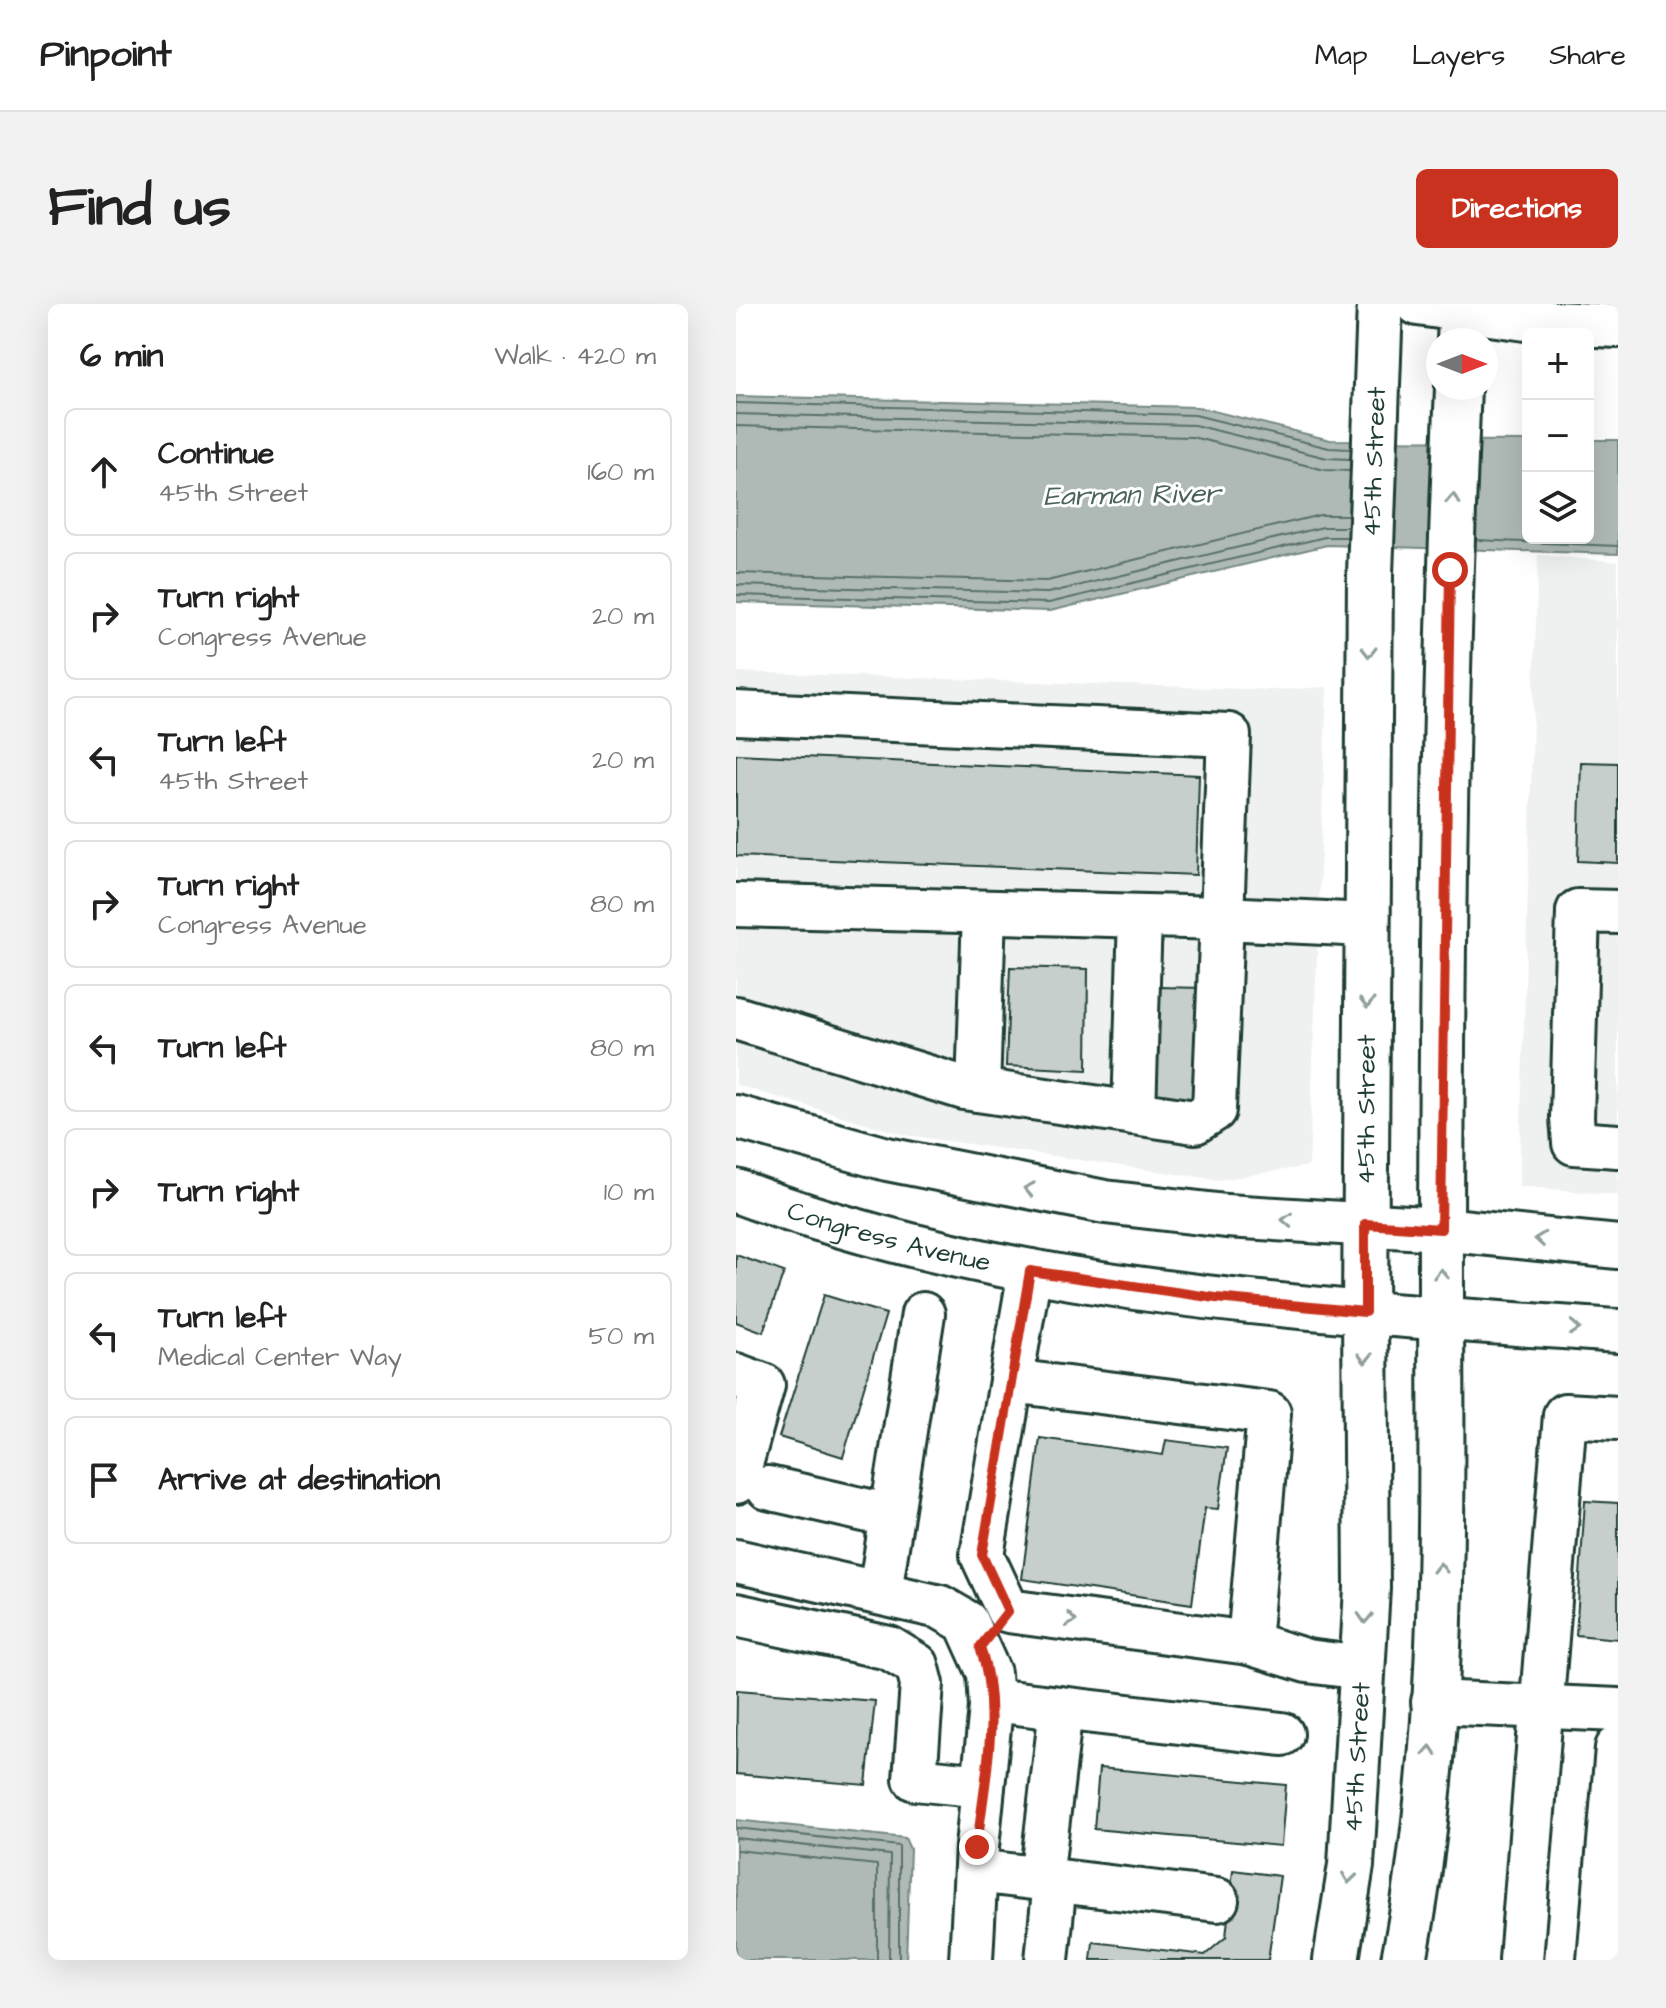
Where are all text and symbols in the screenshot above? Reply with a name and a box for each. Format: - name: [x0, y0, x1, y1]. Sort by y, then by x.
- text: Pinpoint: [40, 29, 172, 81]
- text: Map: [1315, 36, 1368, 75]
- text: Layers: [1412, 36, 1505, 75]
- text: Share: [1549, 36, 1626, 75]
- text: Find us: [48, 169, 231, 247]
- button: Directions: [1416, 169, 1618, 248]
- north arrow: [1426, 328, 1498, 400]
- map controls: [1522, 328, 1594, 544]
- button: +: [1522, 328, 1594, 400]
- text: 6 min: [80, 332, 164, 380]
- text: Walk · 420 m: [494, 338, 656, 374]
- street label: 45th Street: [1353, 386, 1395, 537]
- button: −: [1522, 400, 1594, 472]
- text: Continue: [158, 433, 274, 475]
- icon: ahead: [82, 450, 126, 494]
- text: 160 m: [587, 454, 654, 490]
- button: layers: [1522, 472, 1594, 544]
- water label: Earman River: [1043, 474, 1223, 516]
- text: 45th Street: [158, 475, 308, 511]
- one-way arrow: [1444, 492, 1461, 505]
- route start: [1432, 552, 1468, 588]
- text: Turn right: [158, 577, 299, 619]
- icon: right: [82, 594, 126, 638]
- text: 20 m: [592, 598, 654, 634]
- text: Congress Avenue: [158, 619, 367, 655]
- one-way arrow: [1361, 646, 1378, 659]
- text: Turn left: [158, 721, 286, 763]
- icon: left: [82, 738, 126, 782]
- text: 20 m: [592, 742, 654, 778]
- text: 45th Street: [158, 763, 308, 799]
- text: Turn right: [158, 865, 299, 907]
- icon: right: [82, 882, 126, 926]
- text: 80 m: [590, 886, 654, 922]
- text: Congress Avenue: [158, 907, 367, 943]
- one-way arrow: [1358, 997, 1376, 1010]
- icon: left: [82, 1026, 126, 1070]
- text: Turn left: [158, 1027, 286, 1069]
- text: 80 m: [590, 1030, 654, 1066]
- street label: 45th Street: [1348, 1034, 1385, 1185]
- icon: right: [82, 1170, 126, 1214]
- text: Turn right: [158, 1171, 299, 1213]
- text: 10 m: [604, 1174, 654, 1210]
- one-way arrow: [1022, 1181, 1036, 1198]
- street label: Congress Avenue: [783, 1193, 994, 1281]
- one-way arrow: [1280, 1211, 1293, 1228]
- one-way arrow: [1533, 1230, 1546, 1247]
- one-way arrow: [1432, 1267, 1450, 1280]
- text: Turn left: [158, 1297, 286, 1339]
- icon: left: [82, 1314, 126, 1358]
- text: 50 m: [589, 1318, 654, 1354]
- one-way arrow: [1569, 1319, 1582, 1336]
- text: Medical Center Way: [158, 1339, 402, 1375]
- one-way arrow: [1356, 1352, 1374, 1365]
- icon: arrive: [82, 1458, 126, 1502]
- text: Arrive at destination: [158, 1459, 440, 1501]
- one-way arrow: [1431, 1561, 1449, 1574]
- one-way arrow: [1065, 1611, 1078, 1628]
- one-way arrow: [1357, 1612, 1374, 1625]
- street label: 45th Street: [1335, 1681, 1380, 1833]
- one-way arrow: [1421, 1745, 1438, 1758]
- route end: [959, 1829, 995, 1865]
- one-way arrow: [1341, 1871, 1358, 1884]

